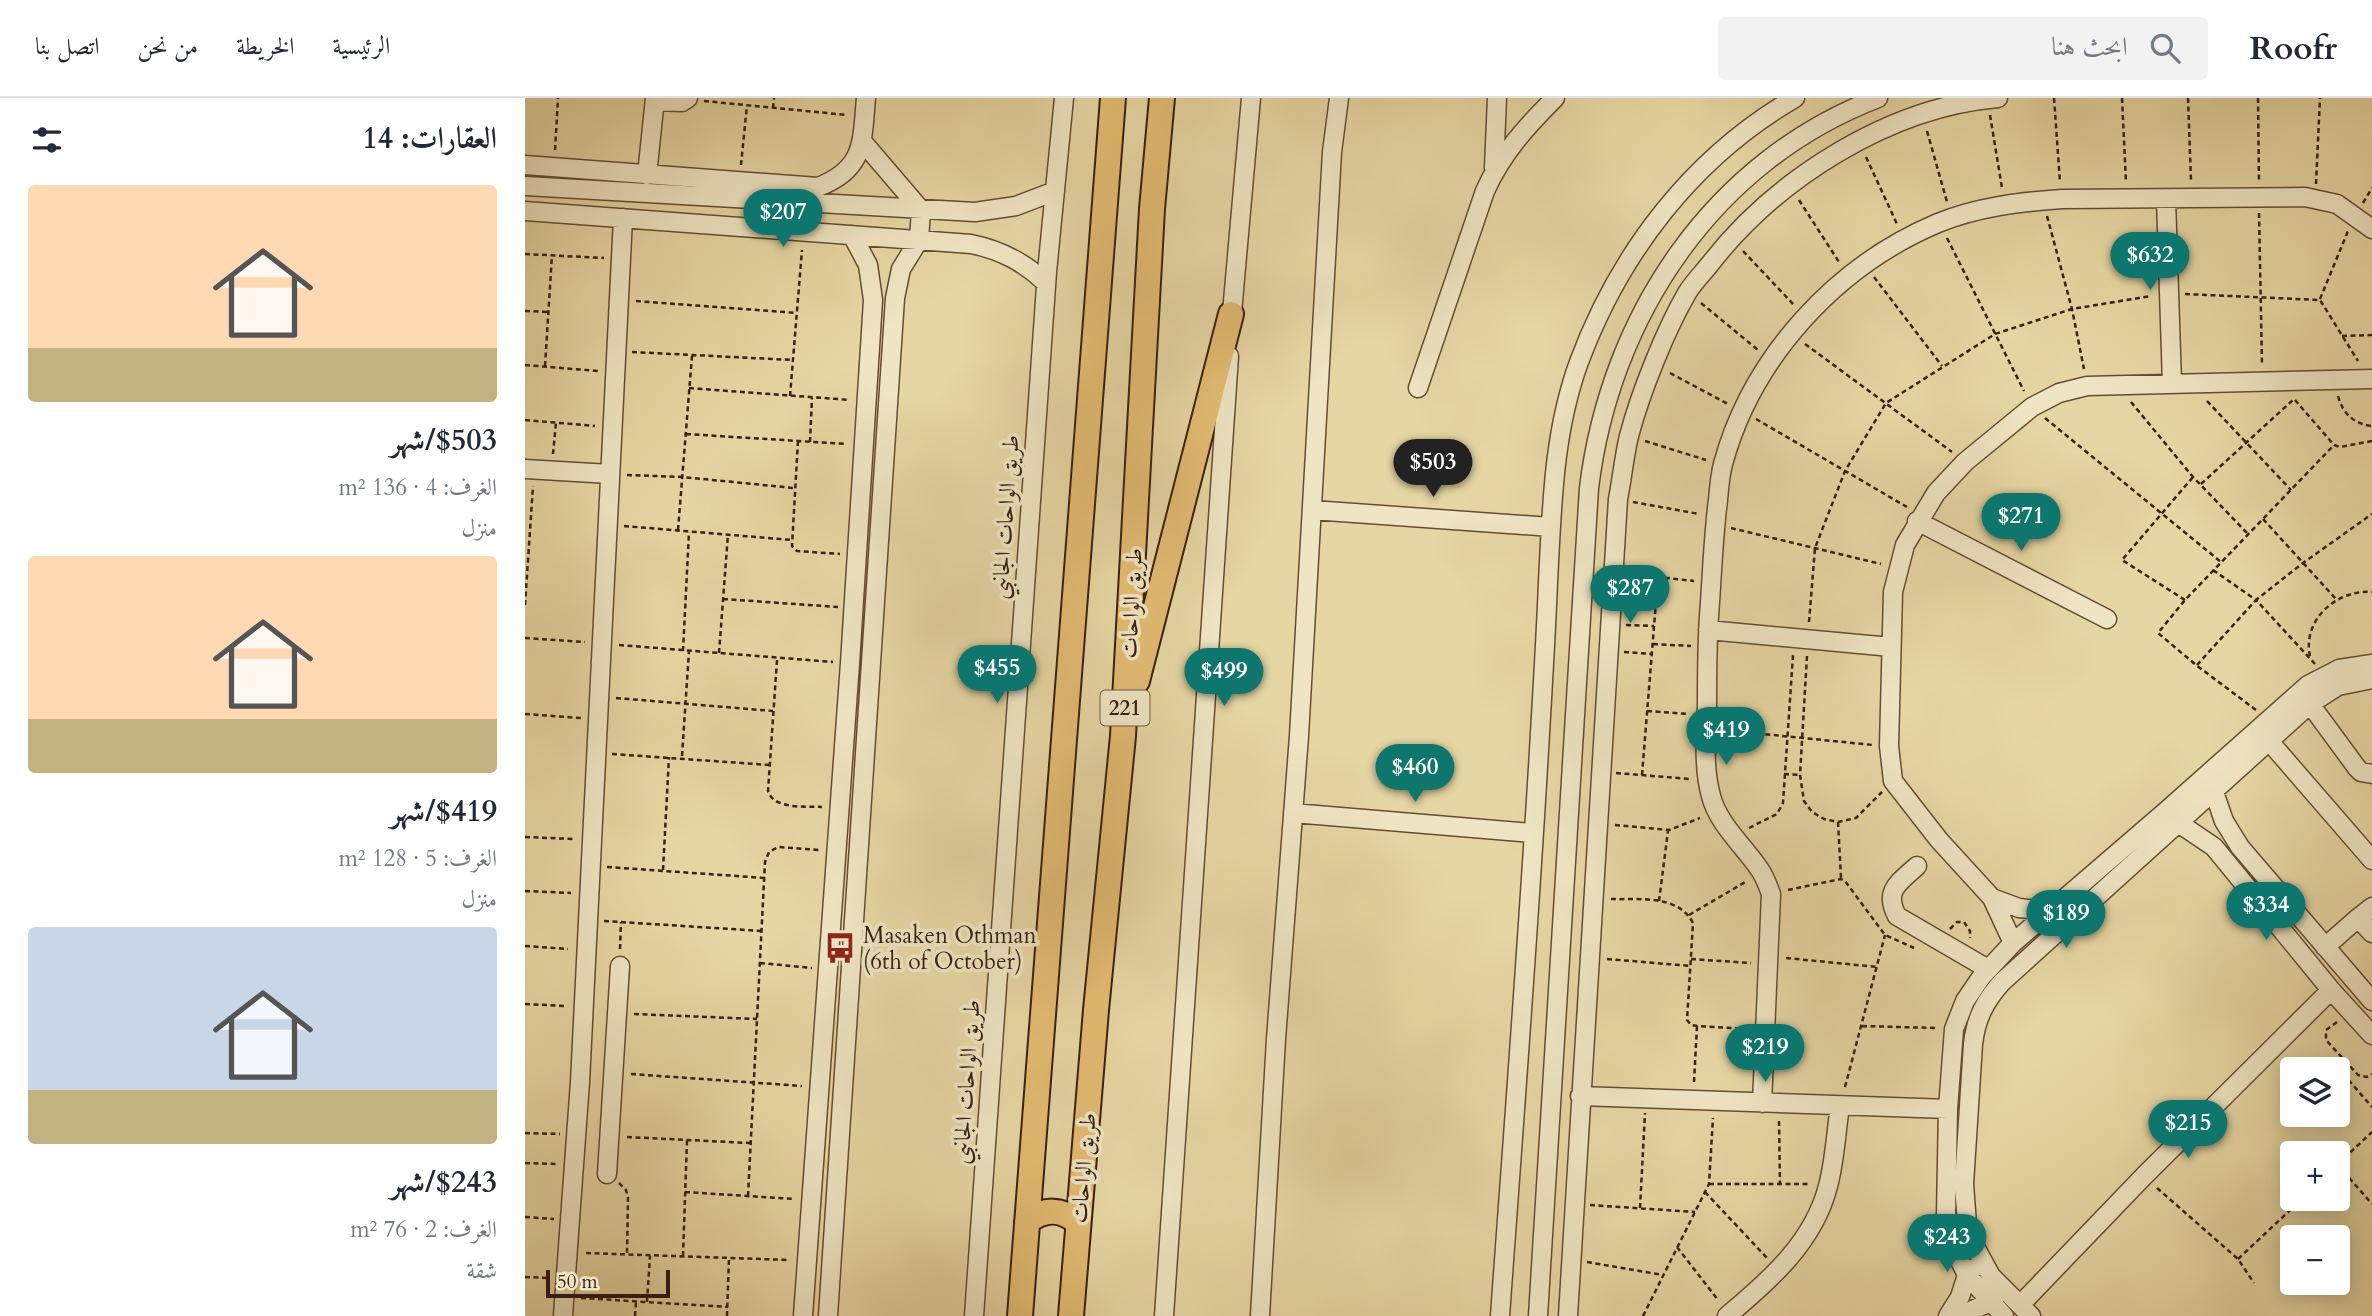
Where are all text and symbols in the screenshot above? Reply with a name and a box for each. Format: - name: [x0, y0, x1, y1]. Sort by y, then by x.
- search box: [1718, 17, 2208, 80]
- text: Roofr: [2250, 26, 2337, 71]
- text: ابحث هنا: [2051, 29, 2128, 64]
- icon: search: [2146, 29, 2184, 67]
- text: اتصل بنا: [35, 30, 99, 63]
- text: من نحن: [137, 30, 198, 63]
- text: الخريطة: [236, 30, 295, 63]
- text: الرئيسية: [333, 30, 390, 63]
- text: العقارات: 14: [362, 118, 497, 159]
- icon: filters: [28, 121, 66, 159]
- pin: $207: [742, 190, 824, 249]
- text: $207: [759, 196, 807, 227]
- icon: home: [200, 230, 326, 356]
- pin: $632: [2109, 232, 2191, 292]
- text: $632: [2126, 239, 2174, 270]
- text: $503/شهر: [391, 420, 497, 461]
- street label: طريق الواحات الجانبي: [984, 434, 1031, 601]
- pin: $503: [1392, 440, 1474, 499]
- text: $503: [1409, 446, 1457, 477]
- text: الغرف: 4 · 136 m²: [338, 472, 497, 503]
- pin: $271: [1980, 494, 2062, 553]
- text: $271: [1997, 500, 2045, 531]
- text: منزل: [462, 513, 497, 544]
- street label: طريق الواحات: [1113, 547, 1150, 659]
- pin: $287: [1589, 566, 1671, 625]
- text: $287: [1606, 572, 1654, 603]
- icon: home: [200, 601, 326, 727]
- pin: $455: [956, 646, 1038, 705]
- pin: $499: [1183, 648, 1265, 708]
- text: $455: [973, 652, 1021, 683]
- text: $499: [1200, 655, 1248, 686]
- road number: 221: [1101, 690, 1149, 726]
- pin: $419: [1685, 708, 1767, 767]
- text: $419: [1702, 714, 1750, 745]
- pin: $460: [1374, 744, 1456, 804]
- text: $460: [1391, 751, 1439, 782]
- text: $419/شهر: [391, 791, 497, 832]
- text: الغرف: 5 · 128 m²: [338, 843, 497, 874]
- pin: $334: [2225, 882, 2307, 942]
- text: منزل: [462, 884, 497, 915]
- text: $334: [2242, 889, 2290, 920]
- pin: $189: [2025, 890, 2107, 950]
- text: $189: [2042, 897, 2090, 928]
- place label: Masaken Othman (6th of October): [863, 920, 1036, 977]
- bus stop icon: Masaken Othman (6th of October): [823, 931, 857, 965]
- icon: home: [200, 972, 326, 1098]
- street label: طريق الواحات الجانبي: [945, 999, 992, 1166]
- pin: $219: [1724, 1024, 1806, 1084]
- text: $219: [1741, 1031, 1789, 1062]
- map controls: [2280, 1057, 2350, 1295]
- button: layers: [2280, 1057, 2350, 1127]
- pin: $215: [2147, 1100, 2229, 1160]
- text: $215: [2164, 1107, 2212, 1138]
- street label: طريق الواحات: [1063, 1112, 1104, 1225]
- button: +: [2280, 1141, 2350, 1211]
- text: $243/شهر: [391, 1162, 497, 1203]
- text: الغرف: 2 · 76 m²: [350, 1214, 497, 1245]
- pin: $243: [1906, 1214, 1988, 1274]
- text: $243: [1923, 1221, 1971, 1252]
- button: −: [2280, 1225, 2350, 1295]
- text: شقة: [467, 1255, 497, 1286]
- scale bar: [546, 1267, 670, 1299]
- text: 50 m: [557, 1269, 598, 1295]

